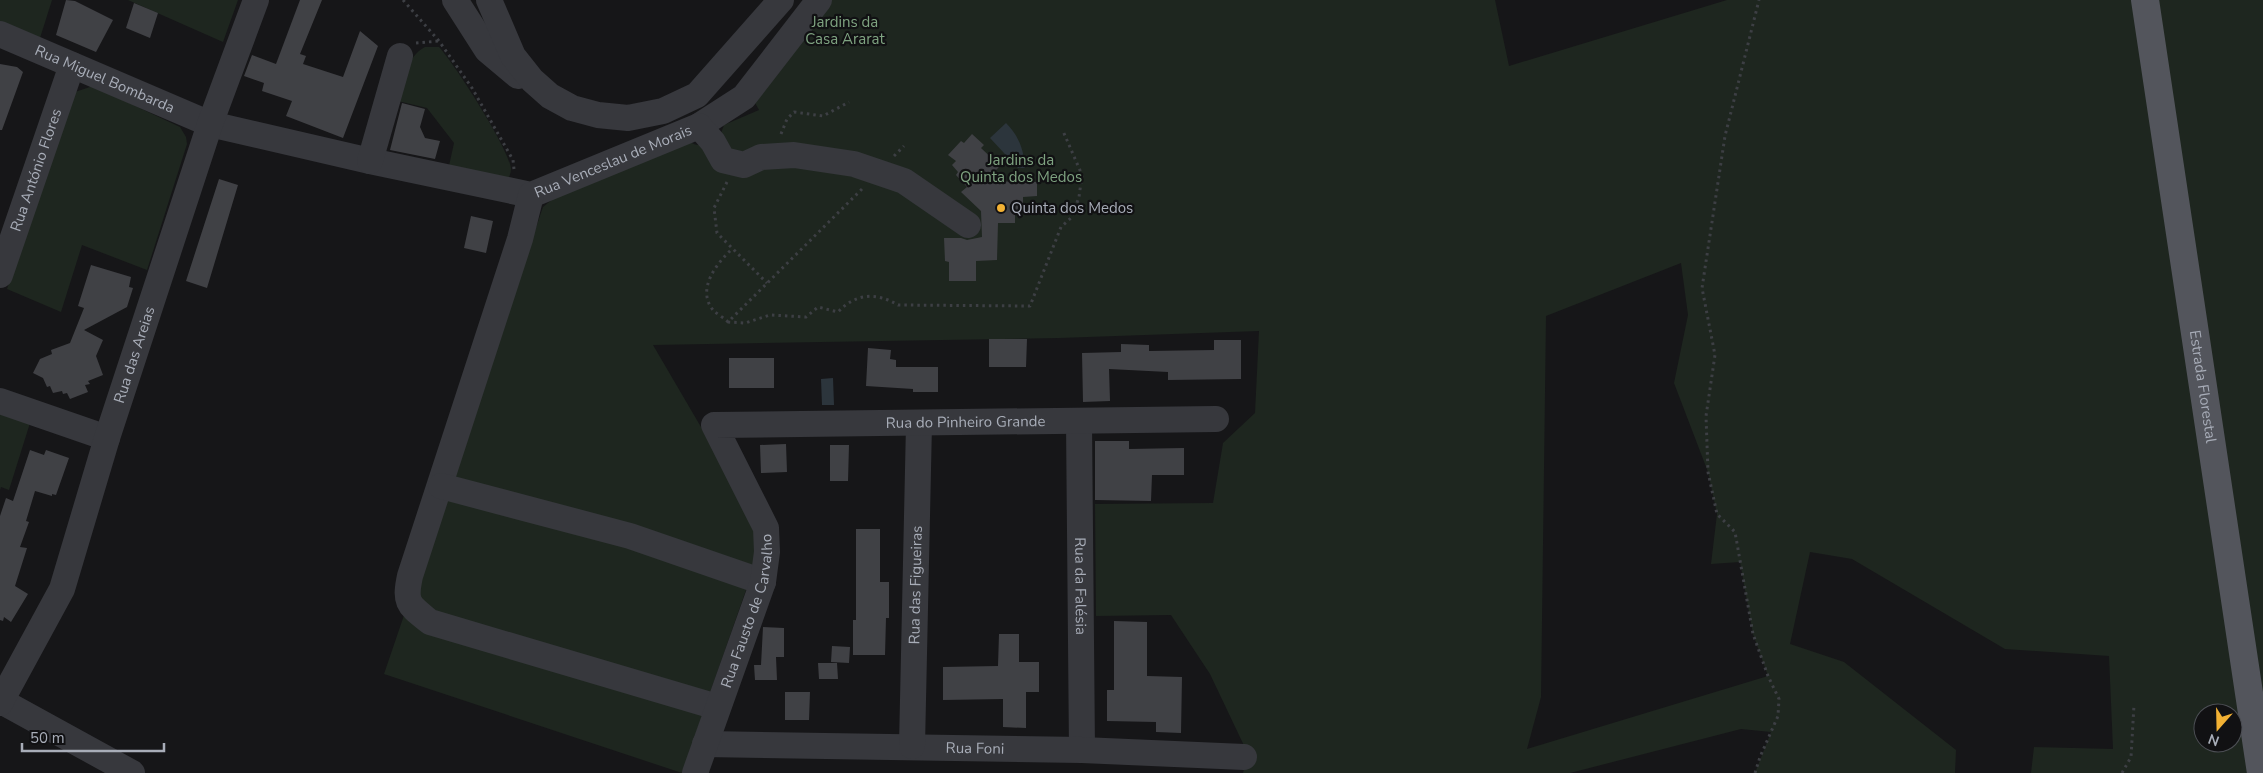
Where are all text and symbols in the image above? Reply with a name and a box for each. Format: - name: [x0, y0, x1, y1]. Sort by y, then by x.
- park label: Jardins da Casa Ararat: [805, 12, 885, 49]
- street label: Rua Miguel Bombarda: [32, 40, 178, 118]
- street label: Rua António Flores: [6, 106, 66, 234]
- street label: Rua Venceslau de Morais: [531, 120, 695, 203]
- park label: Jardins da Quinta dos Medos: [960, 150, 1082, 187]
- place label: Quinta dos Medos: [1011, 198, 1133, 218]
- marker: Quinta dos Medos: [995, 202, 1007, 214]
- street label: Rua das Areias: [109, 304, 160, 406]
- street label: Estrada Florestal: [2185, 329, 2221, 445]
- street label: Rua do Pinheiro Grande: [886, 411, 1046, 433]
- street label: Rua das Figueiras: [904, 525, 927, 645]
- street label: Rua Fausto de Carvalho: [716, 534, 777, 691]
- street label: Rua da Falésia: [1070, 537, 1091, 635]
- north arrow: [2193, 703, 2243, 753]
- scale bar: [22, 720, 165, 752]
- text: 50 m: [30, 728, 65, 748]
- text: N: [2206, 729, 2222, 750]
- street label: Rua Foni: [946, 738, 1004, 759]

